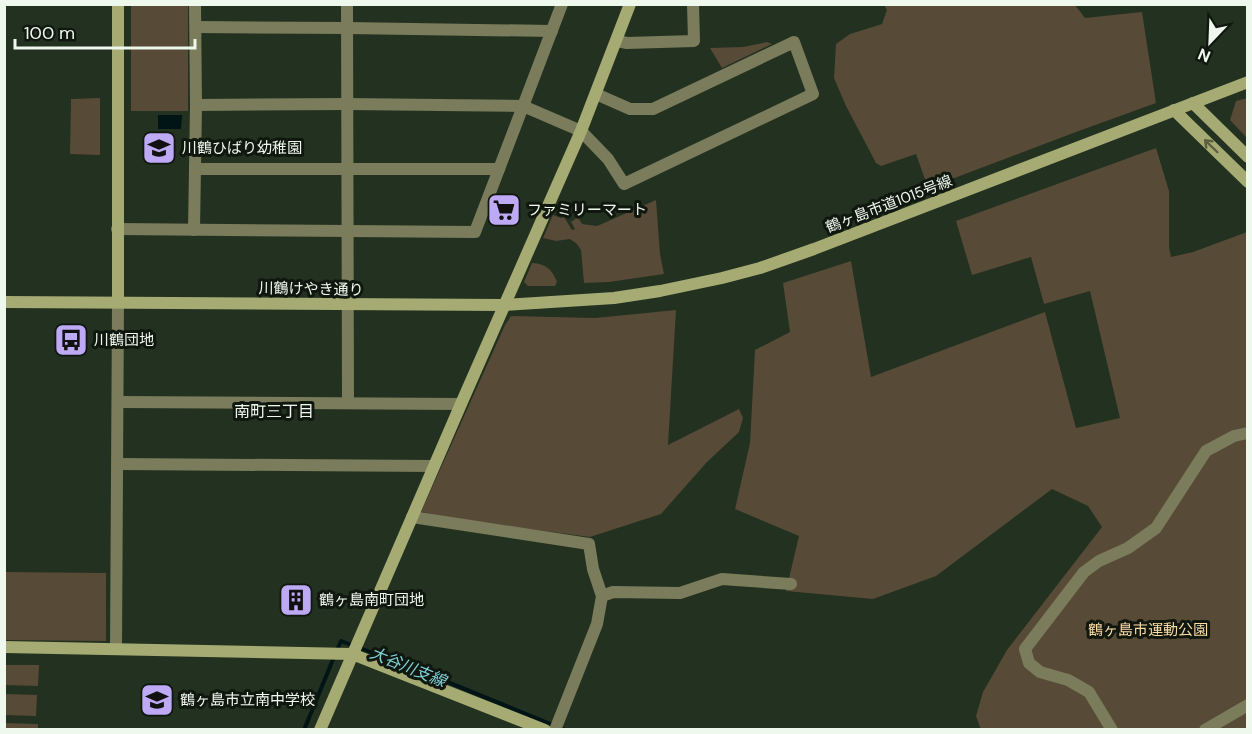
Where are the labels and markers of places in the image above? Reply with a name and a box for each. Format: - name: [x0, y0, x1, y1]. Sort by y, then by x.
- school or university icon: 川鶴ひばり幼稚園: [141, 130, 177, 166]
- place label: 川鶴ひばり幼稚園: [182, 138, 302, 158]
- supermarket icon: ファミリーマート: [486, 192, 522, 228]
- place label: ファミリーマート: [527, 200, 647, 220]
- bus stop icon: 川鶴団地: [53, 322, 89, 358]
- place label: 川鶴団地: [94, 330, 154, 350]
- building icon: 鶴ヶ島南町団地: [278, 582, 314, 618]
- place label: 鶴ヶ島南町団地: [319, 590, 424, 610]
- school or university icon: 鶴ヶ島市立南中学校: [139, 682, 175, 718]
- place label: 鶴ヶ島市立南中学校: [180, 690, 315, 710]

